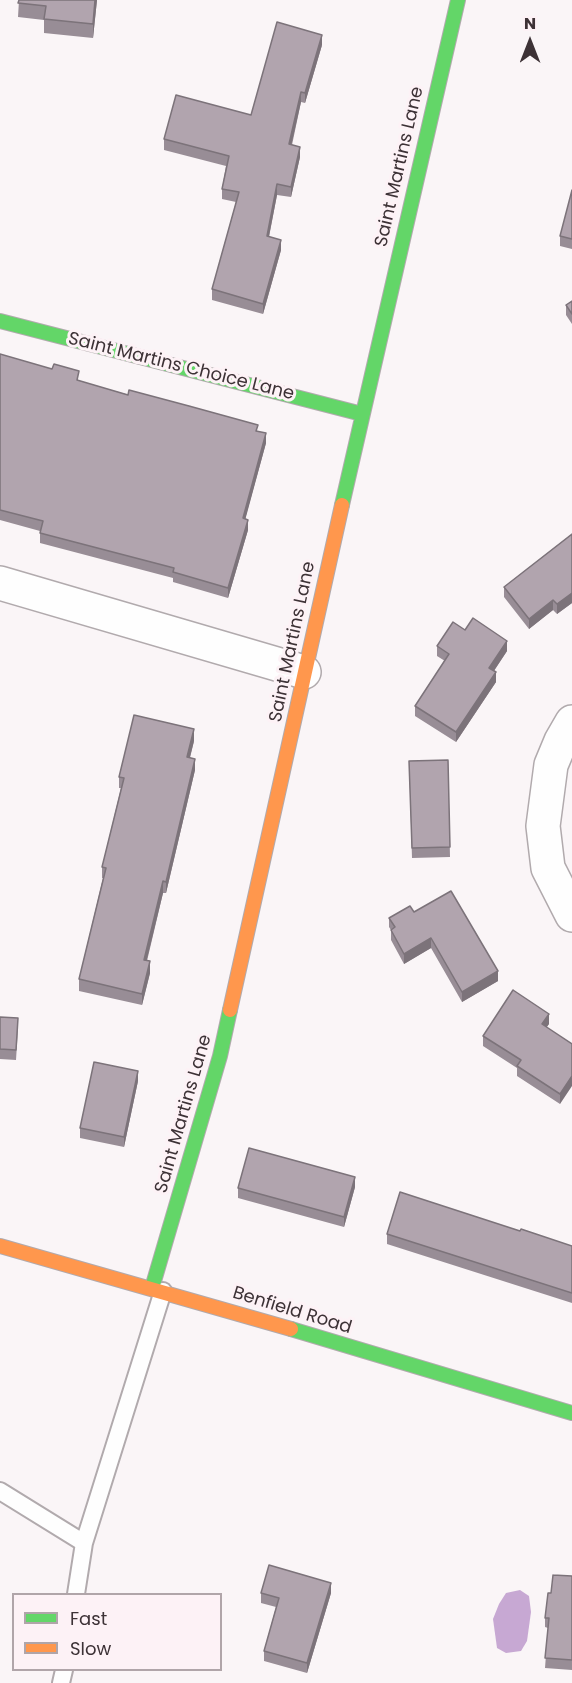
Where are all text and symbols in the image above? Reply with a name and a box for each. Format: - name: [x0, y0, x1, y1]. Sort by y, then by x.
- north arrow: [500, 12, 560, 72]
- text: N: [524, 12, 536, 35]
- street label: Saint Martins Lane: [371, 85, 429, 249]
- street label: Saint Martins Choice Lane: [66, 328, 296, 406]
- street label: Saint Martins Lane: [265, 560, 321, 724]
- street label: Saint Martins Lane: [151, 1032, 217, 1196]
- street label: Benfield Road: [230, 1283, 354, 1339]
- legend: [12, 1593, 222, 1671]
- text: Fast: [70, 1606, 107, 1631]
- text: Slow: [70, 1636, 111, 1661]

